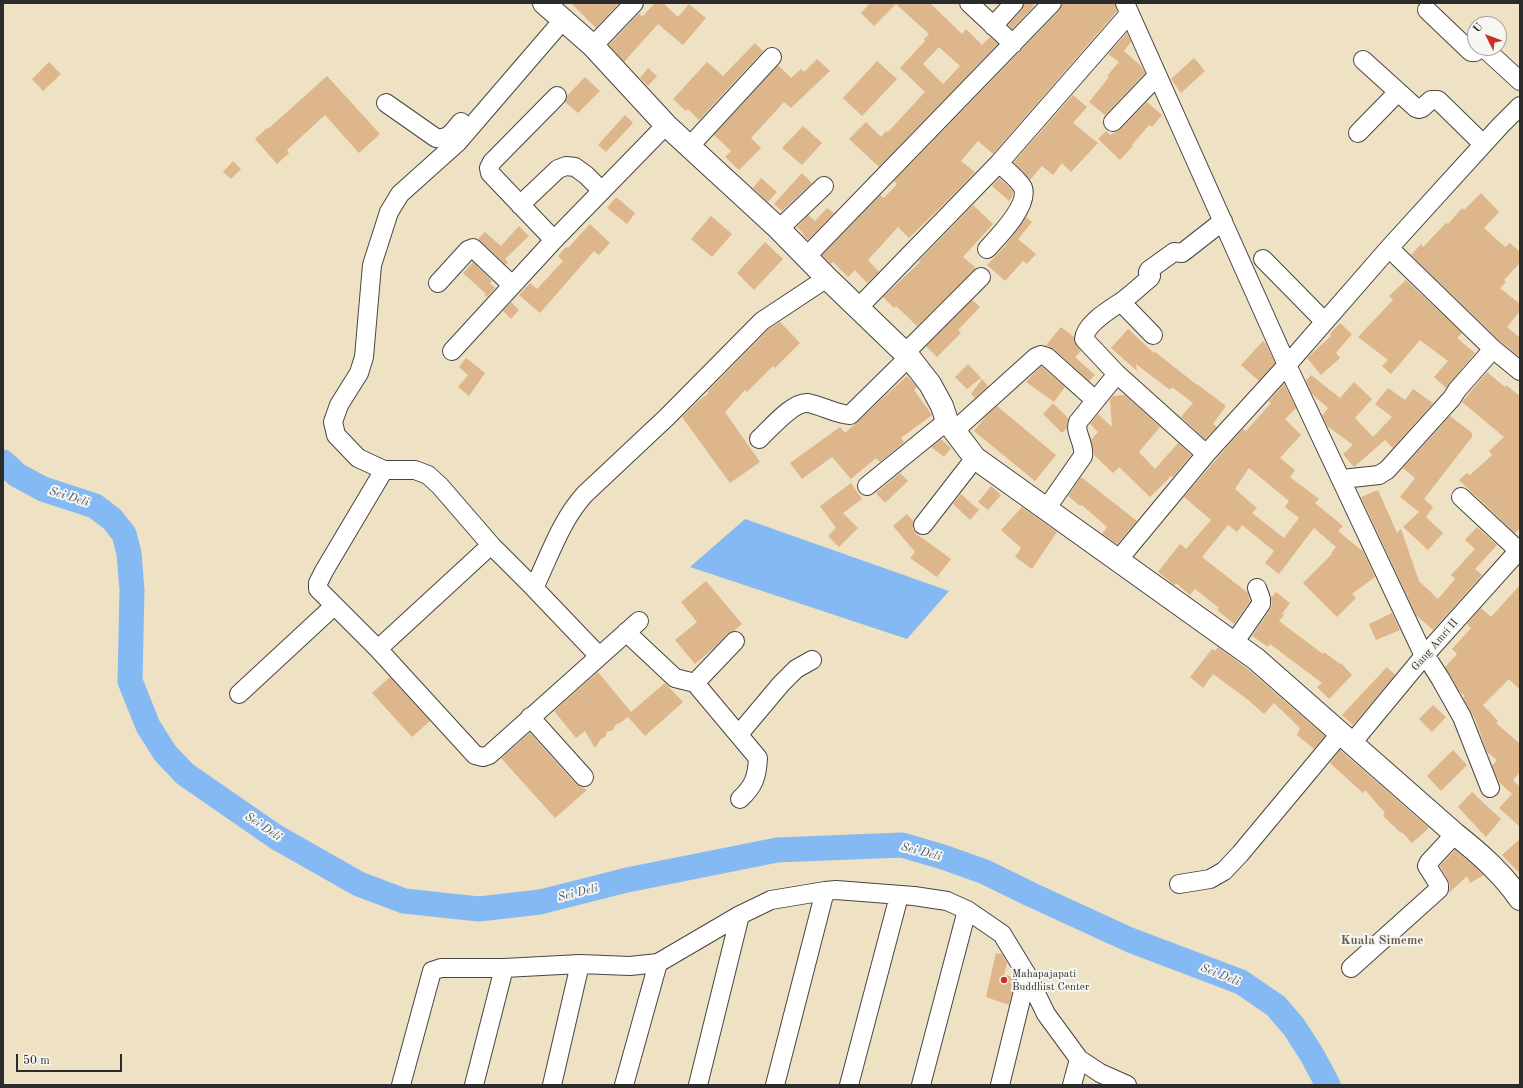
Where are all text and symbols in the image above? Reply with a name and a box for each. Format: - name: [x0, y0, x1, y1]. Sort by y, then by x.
- north arrow: [1467, 16, 1507, 56]
- text: U: [1471, 21, 1485, 35]
- water label: Sei Deli: [47, 484, 91, 510]
- street label: Gang Amri II: [1409, 616, 1461, 674]
- water label: Sei Deli: [242, 810, 284, 844]
- water label: Sei Deli: [899, 840, 943, 864]
- water label: Sei Deli: [556, 881, 600, 905]
- district label: Kuala Simeme: [1341, 933, 1423, 949]
- water label: Sei Deli: [1198, 961, 1242, 989]
- place label: Mahapajapati Buddhist Center: [1012, 967, 1089, 993]
- marker: Mahapajapati Buddhist Center: [999, 975, 1009, 985]
- scale bar: [18, 1046, 124, 1072]
- text: 50 m: [23, 1055, 50, 1067]

